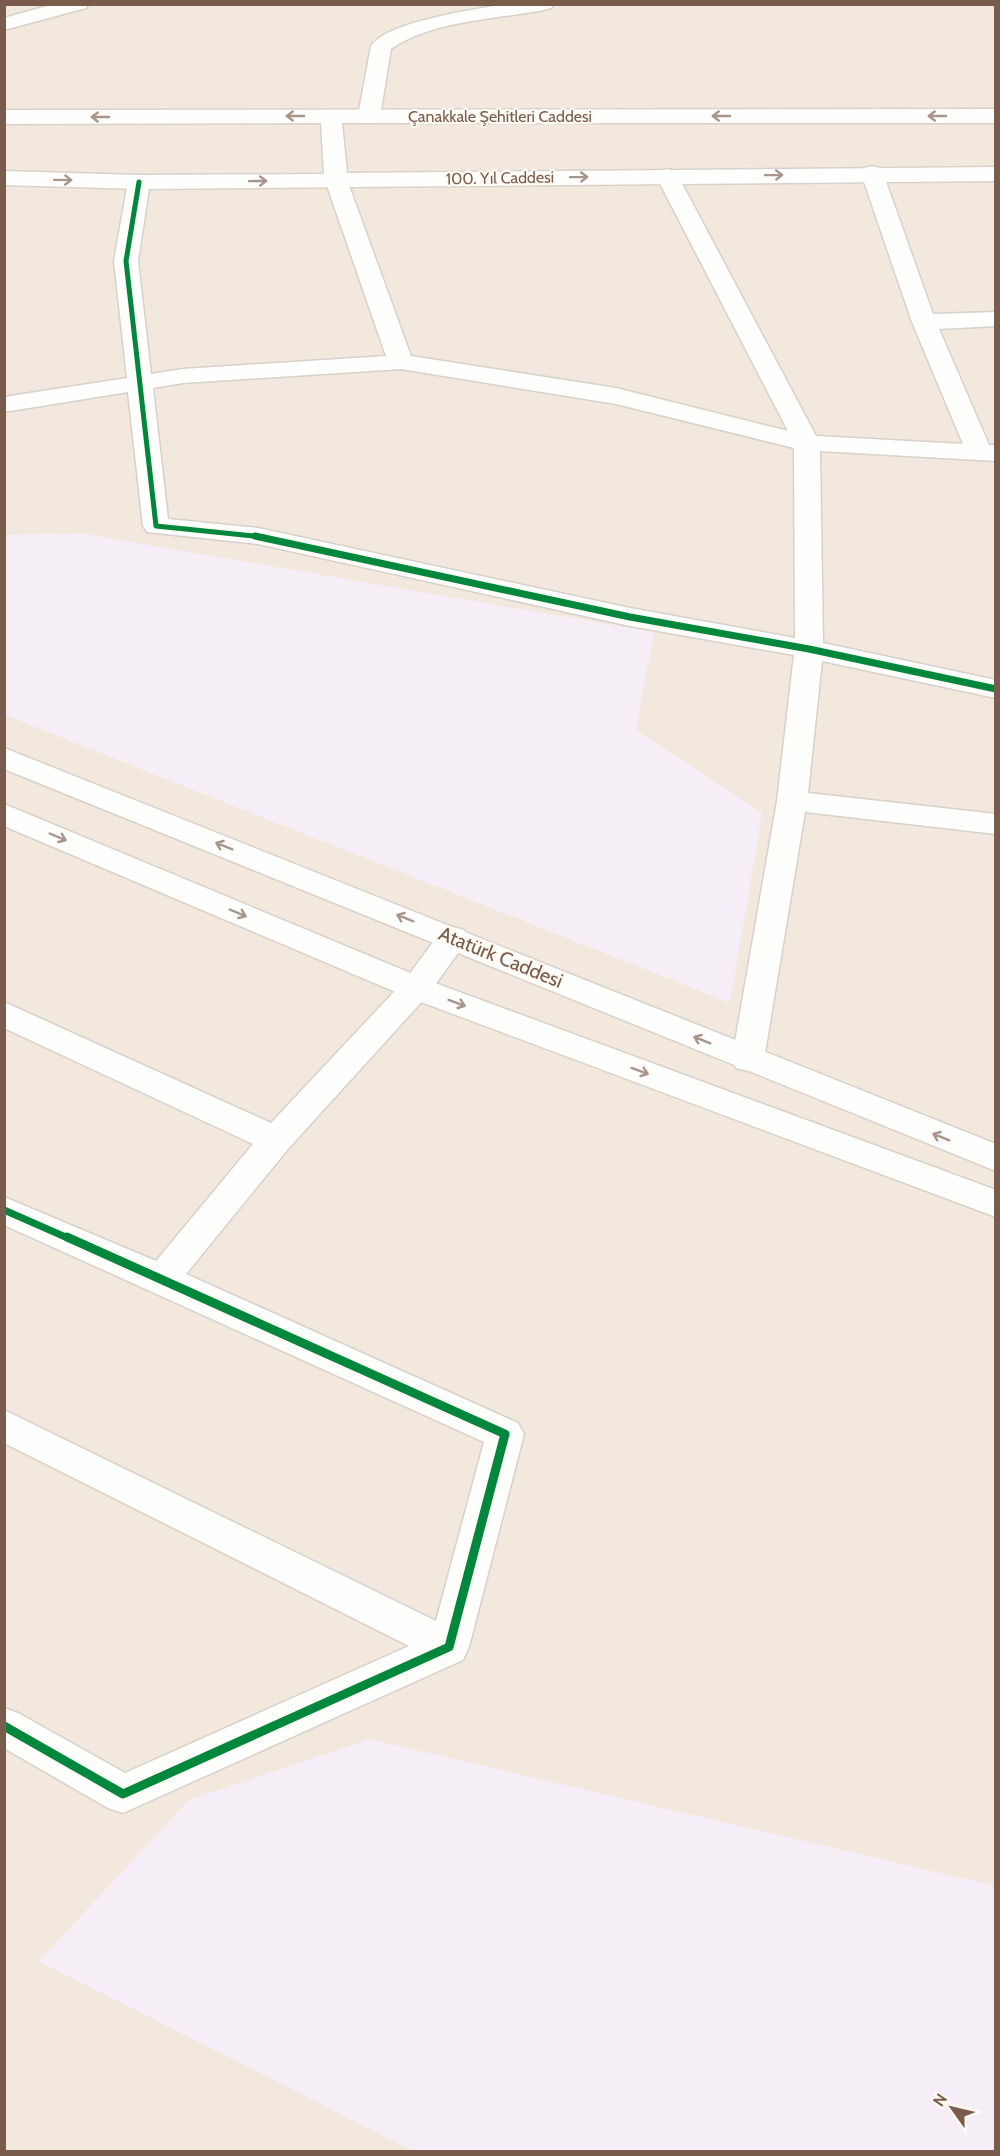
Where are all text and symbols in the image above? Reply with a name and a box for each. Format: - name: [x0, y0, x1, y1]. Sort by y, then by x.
- street label: Çanakkale Şehitleri Caddesi: [408, 107, 592, 126]
- one-way arrow: [286, 110, 306, 122]
- one-way arrow: [712, 110, 732, 122]
- one-way arrow: [928, 110, 948, 122]
- one-way arrow: [91, 111, 111, 123]
- street label: 100. Yıl Caddesi: [446, 168, 554, 188]
- one-way arrow: [763, 169, 783, 181]
- one-way arrow: [568, 171, 588, 183]
- one-way arrow: [52, 174, 72, 186]
- one-way arrow: [247, 175, 267, 186]
- one-way arrow: [49, 832, 67, 843]
- one-way arrow: [215, 840, 234, 851]
- one-way arrow: [228, 908, 247, 919]
- one-way arrow: [396, 912, 415, 923]
- street label: Atatürk Caddesi: [435, 921, 567, 993]
- one-way arrow: [447, 998, 466, 1009]
- one-way arrow: [693, 1034, 712, 1045]
- one-way arrow: [630, 1066, 649, 1077]
- one-way arrow: [932, 1131, 951, 1142]
- north arrow: [922, 2078, 982, 2138]
- text: N: [929, 2090, 951, 2110]

